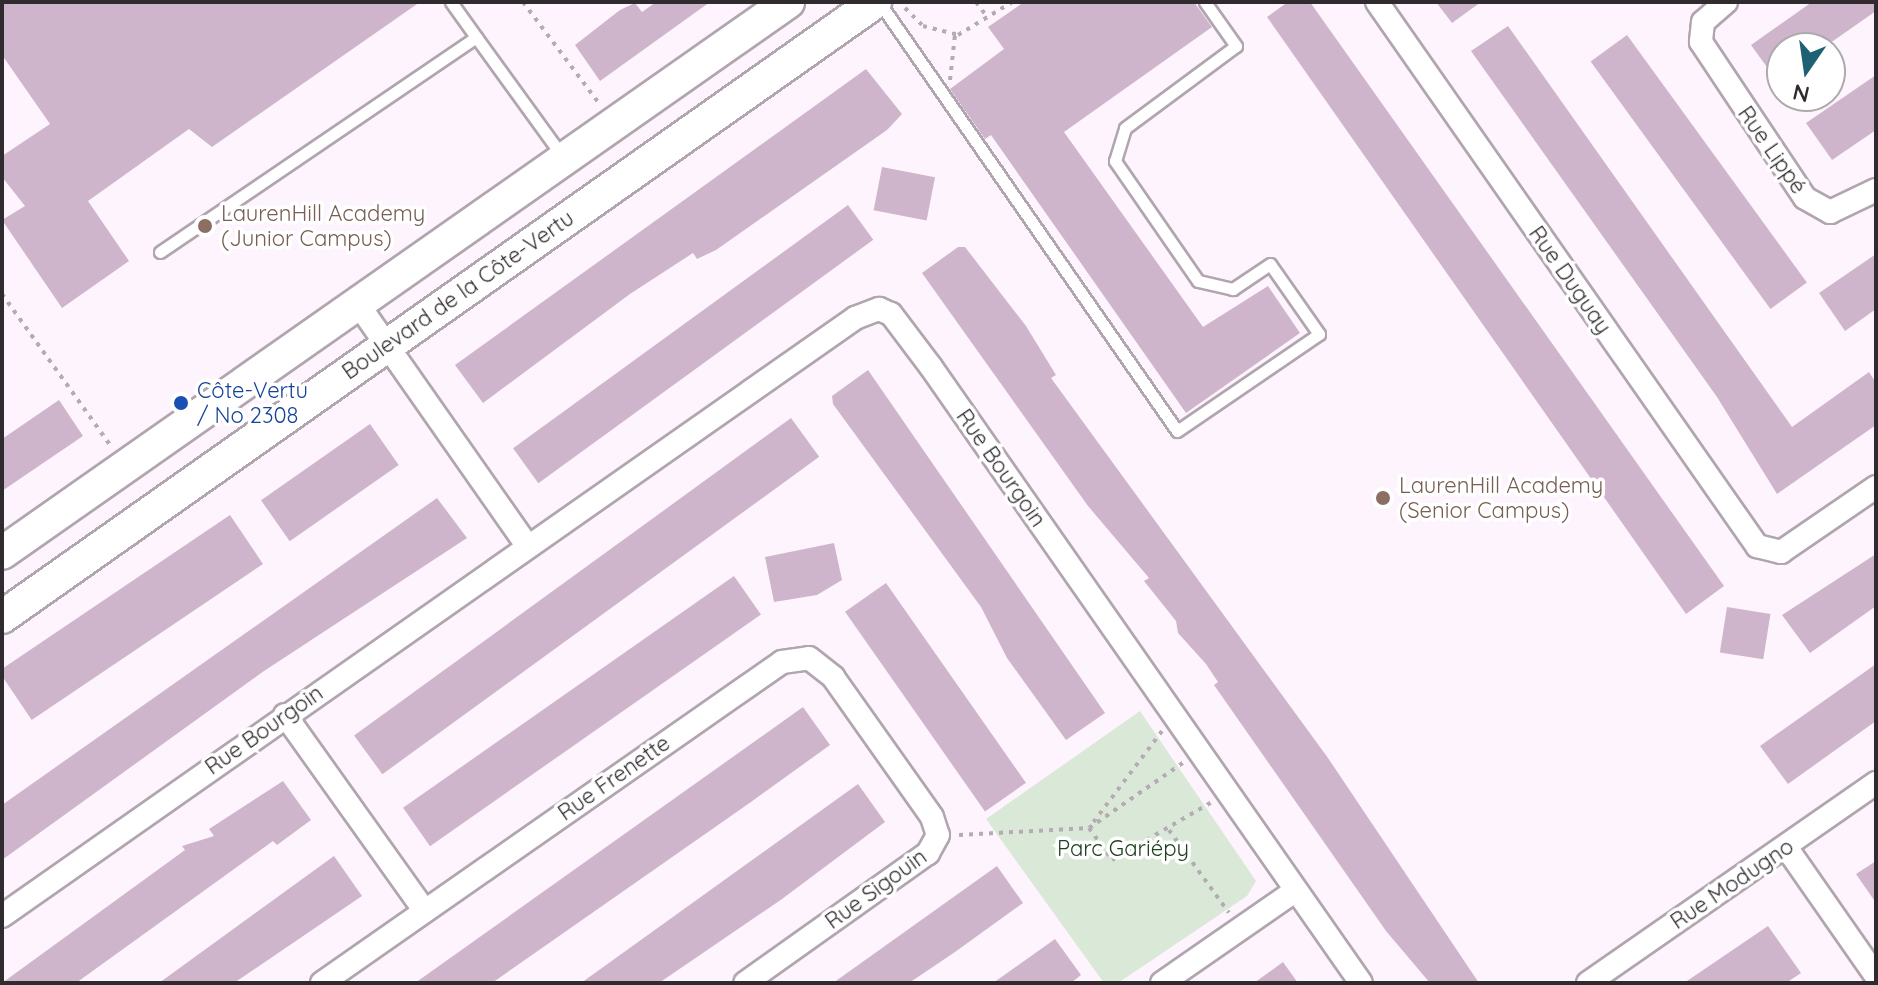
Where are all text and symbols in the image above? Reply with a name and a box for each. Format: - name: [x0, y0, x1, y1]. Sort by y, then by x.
- north arrow: [1766, 32, 1846, 112]
- text: N: [1790, 78, 1812, 109]
- street label: Rue Lippé: [1732, 101, 1812, 199]
- place label: LaurenHill Academy (Junior Campus): [221, 200, 425, 252]
- street label: Boulevard de la Côte-Vertu: [337, 205, 579, 385]
- marker: LaurenHill Academy (Junior Campus): [196, 217, 214, 235]
- street label: Rue Duguay: [1523, 221, 1617, 339]
- place label: Côte-Vertu / No 2308: [197, 377, 308, 428]
- marker: Côte-Vertu / No 2308: [172, 394, 190, 412]
- street label: Rue Bourgoin: [951, 404, 1051, 532]
- place label: LaurenHill Academy (Senior Campus): [1399, 472, 1603, 524]
- marker: LaurenHill Academy (Senior Campus): [1374, 489, 1392, 507]
- street label: Rue Bourgoin: [200, 680, 328, 780]
- street label: Rue Frenette: [553, 730, 675, 826]
- street label: Rue Modugno: [1665, 833, 1799, 935]
- park label: Parc Gariépy: [1057, 836, 1189, 862]
- street label: Rue Sigouin: [820, 843, 932, 935]

